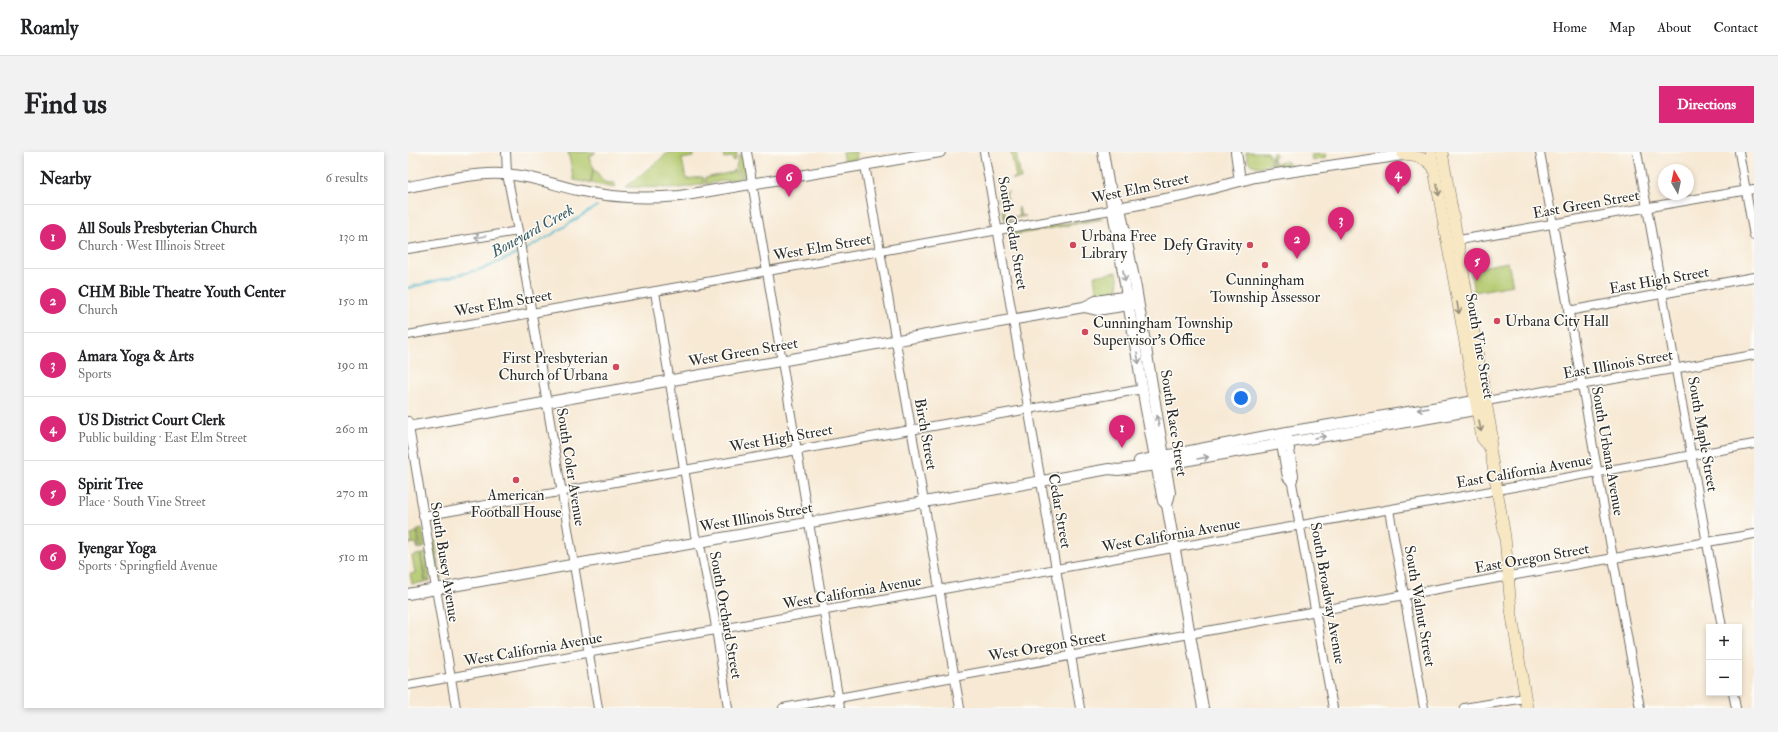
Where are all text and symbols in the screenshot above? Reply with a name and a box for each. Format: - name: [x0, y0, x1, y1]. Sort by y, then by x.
- text: Roamly: [20, 16, 78, 40]
- text: Home: [1552, 19, 1587, 36]
- text: Map: [1609, 19, 1635, 36]
- text: About: [1657, 19, 1691, 36]
- text: Contact: [1713, 19, 1758, 36]
- button: Directions: [1659, 86, 1754, 123]
- text: Find us: [24, 87, 107, 122]
- pin: 4: [1385, 161, 1411, 194]
- pin: 6: [776, 164, 802, 197]
- north arrow: [1658, 164, 1694, 200]
- text: Nearby: [40, 168, 91, 189]
- street label: West Elm Street: [1089, 169, 1191, 208]
- text: 6 results: [325, 170, 368, 186]
- street label: South Cedar Street: [993, 175, 1032, 291]
- one-way arrow: [1434, 184, 1442, 197]
- street label: East Green Street: [1531, 186, 1641, 223]
- water label: Boneyard Creek: [487, 200, 578, 262]
- pin: 3: [1328, 207, 1354, 240]
- text: All Souls Presbyterian Church: [78, 219, 257, 238]
- pin: 2: [1284, 226, 1310, 259]
- place label: Urbana Free Library: [1081, 227, 1157, 263]
- text: 1: [51, 229, 55, 245]
- text: 130 m: [339, 229, 368, 245]
- street label: West Elm Street: [771, 230, 873, 266]
- one-way arrow: [474, 233, 487, 241]
- place label: Defy Gravity: [1163, 236, 1242, 255]
- text: Church · West Illinois Street: [78, 238, 225, 254]
- marker: Urbana Free Library: [1068, 240, 1078, 250]
- marker: Defy Gravity: [1245, 240, 1255, 250]
- pin: 5: [1464, 248, 1490, 281]
- marker: Cunningham Township Assessor: [1260, 260, 1270, 270]
- street label: East High Street: [1608, 262, 1711, 299]
- one-way arrow: [1120, 269, 1128, 282]
- place label: Cunningham Township Assessor: [1210, 271, 1320, 308]
- text: CHM Bible Theatre Youth Center: [78, 283, 286, 302]
- street label: West Elm Street: [452, 286, 554, 322]
- street label: South Vine Street: [1461, 292, 1498, 401]
- text: 2: [50, 293, 56, 309]
- text: 150 m: [338, 293, 368, 309]
- one-way arrow: [1455, 301, 1463, 314]
- text: Church: [78, 302, 118, 318]
- place label: Urbana City Hall: [1505, 312, 1609, 331]
- place label: Cunningham Township Supervisor's Office: [1093, 314, 1233, 351]
- marker: Urbana City Hall: [1492, 316, 1502, 326]
- marker: Cunningham Township Supervisor's Office: [1080, 327, 1090, 337]
- street label: West Green Street: [686, 333, 800, 372]
- street label: East Illinois Street: [1562, 345, 1675, 384]
- text: Amara Yoga & Arts: [78, 347, 194, 366]
- place label: First Presbyterian Church of Urbana: [498, 349, 609, 385]
- one-way arrow: [1134, 351, 1142, 364]
- text: 3: [51, 357, 56, 373]
- text: 190 m: [337, 357, 368, 373]
- marker: First Presbyterian Church of Urbana: [611, 362, 621, 372]
- text: Sports: [78, 366, 112, 382]
- street label: South Race Street: [1156, 368, 1191, 478]
- street label: South Maple Street: [1682, 375, 1722, 493]
- street label: South Urbana Avenue: [1587, 385, 1628, 517]
- your location: [1231, 388, 1251, 408]
- street label: Birch Street: [910, 397, 941, 472]
- one-way arrow: [1416, 405, 1429, 413]
- street label: South Coler Avenue: [552, 407, 589, 528]
- text: US District Court Clerk: [78, 411, 225, 430]
- pin: 1: [1109, 415, 1135, 448]
- one-way arrow: [1154, 415, 1162, 428]
- one-way arrow: [1476, 419, 1484, 432]
- street label: West High Street: [727, 420, 834, 457]
- text: 4: [49, 421, 57, 437]
- text: 260 m: [335, 421, 368, 437]
- text: Public building · East Elm Street: [78, 430, 247, 446]
- one-way arrow: [1313, 433, 1326, 441]
- street label: East California Avenue: [1455, 450, 1593, 493]
- one-way arrow: [1196, 454, 1209, 462]
- street label: Cedar Street: [1044, 472, 1075, 550]
- text: Spirit Tree: [78, 475, 143, 494]
- marker: American Football House: [511, 475, 521, 485]
- text: 5: [50, 485, 56, 501]
- text: 270 m: [336, 485, 368, 501]
- place label: American Football House: [470, 486, 562, 522]
- text: Place · South Vine Street: [78, 494, 206, 510]
- street label: West Illinois Street: [697, 498, 814, 537]
- street label: South Busey Avenue: [426, 501, 463, 623]
- street label: West California Avenue: [1099, 514, 1242, 557]
- street label: South Broadway Avenue: [1306, 521, 1349, 665]
- text: Iyengar Yoga: [78, 539, 156, 558]
- street label: East Oregon Street: [1473, 539, 1591, 578]
- street label: South Walnut Street: [1400, 544, 1440, 668]
- text: 6: [50, 549, 56, 565]
- text: 510 m: [338, 549, 368, 565]
- street label: South Orchard Street: [705, 550, 746, 680]
- text: Sports · Springfield Avenue: [78, 558, 217, 574]
- street label: West California Avenue: [780, 571, 923, 614]
- map controls: [1706, 624, 1742, 696]
- button: +: [1706, 624, 1742, 660]
- street label: West Oregon Street: [986, 627, 1107, 666]
- street label: West California Avenue: [461, 628, 604, 671]
- button: −: [1706, 660, 1742, 696]

